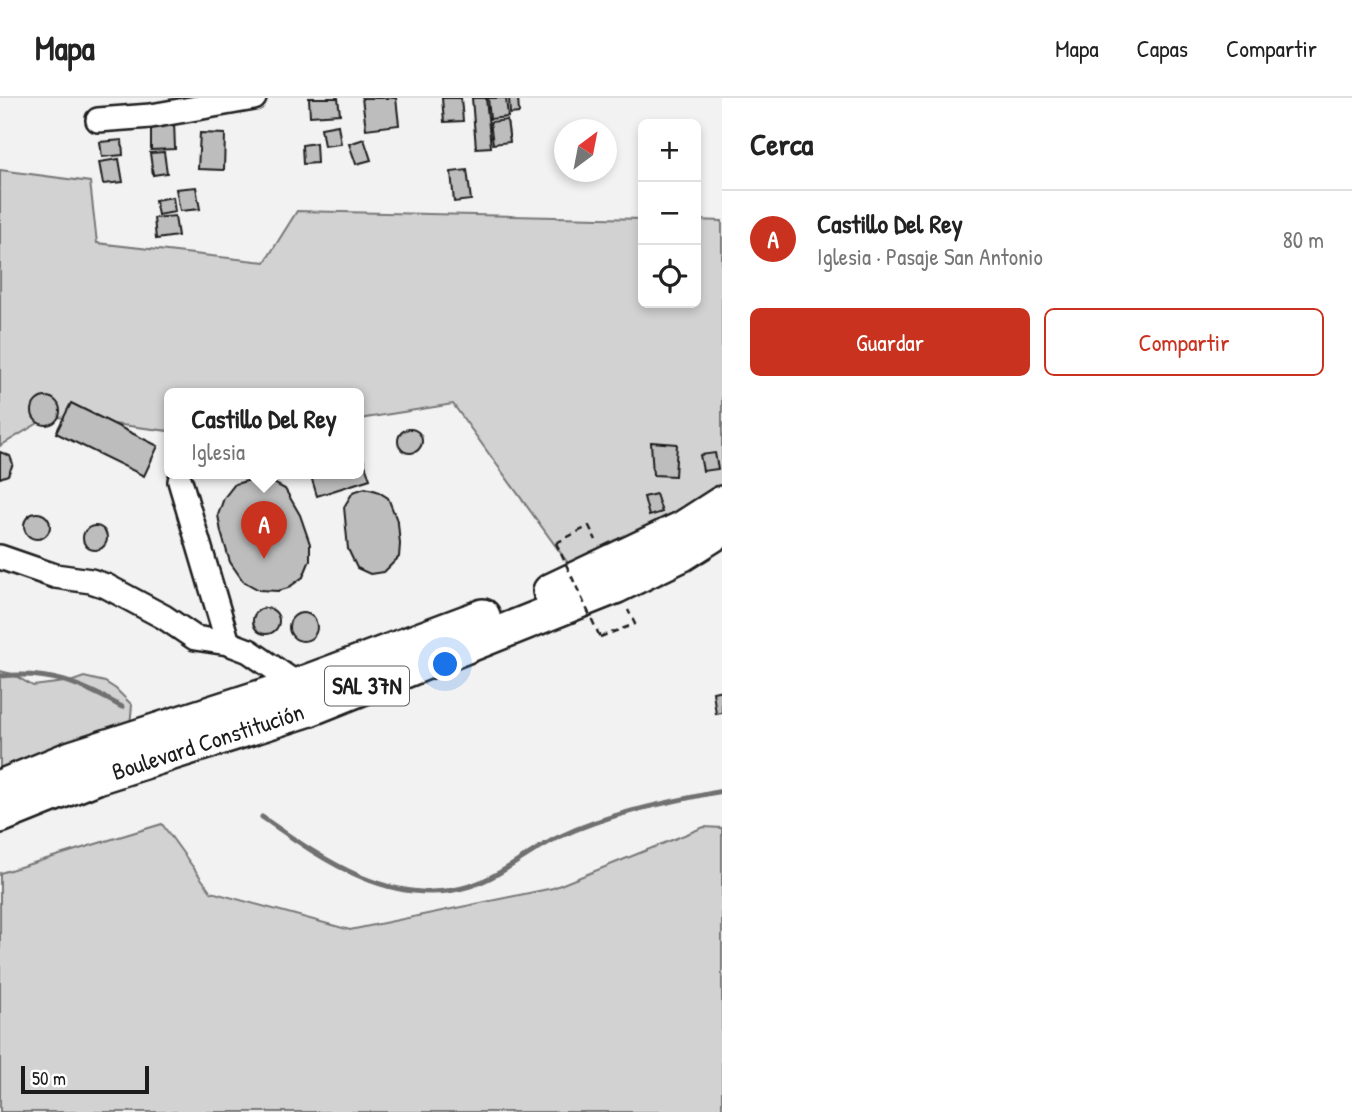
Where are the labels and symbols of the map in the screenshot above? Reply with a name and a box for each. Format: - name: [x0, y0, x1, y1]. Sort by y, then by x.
- north arrow: [554, 119, 617, 182]
- pin: A: [241, 501, 287, 559]
- your location: [428, 647, 462, 681]
- road number: SAL 37N: [325, 666, 409, 706]
- street label: Boulevard Constitución: [108, 695, 308, 787]
- scale bar: [21, 1063, 149, 1095]

